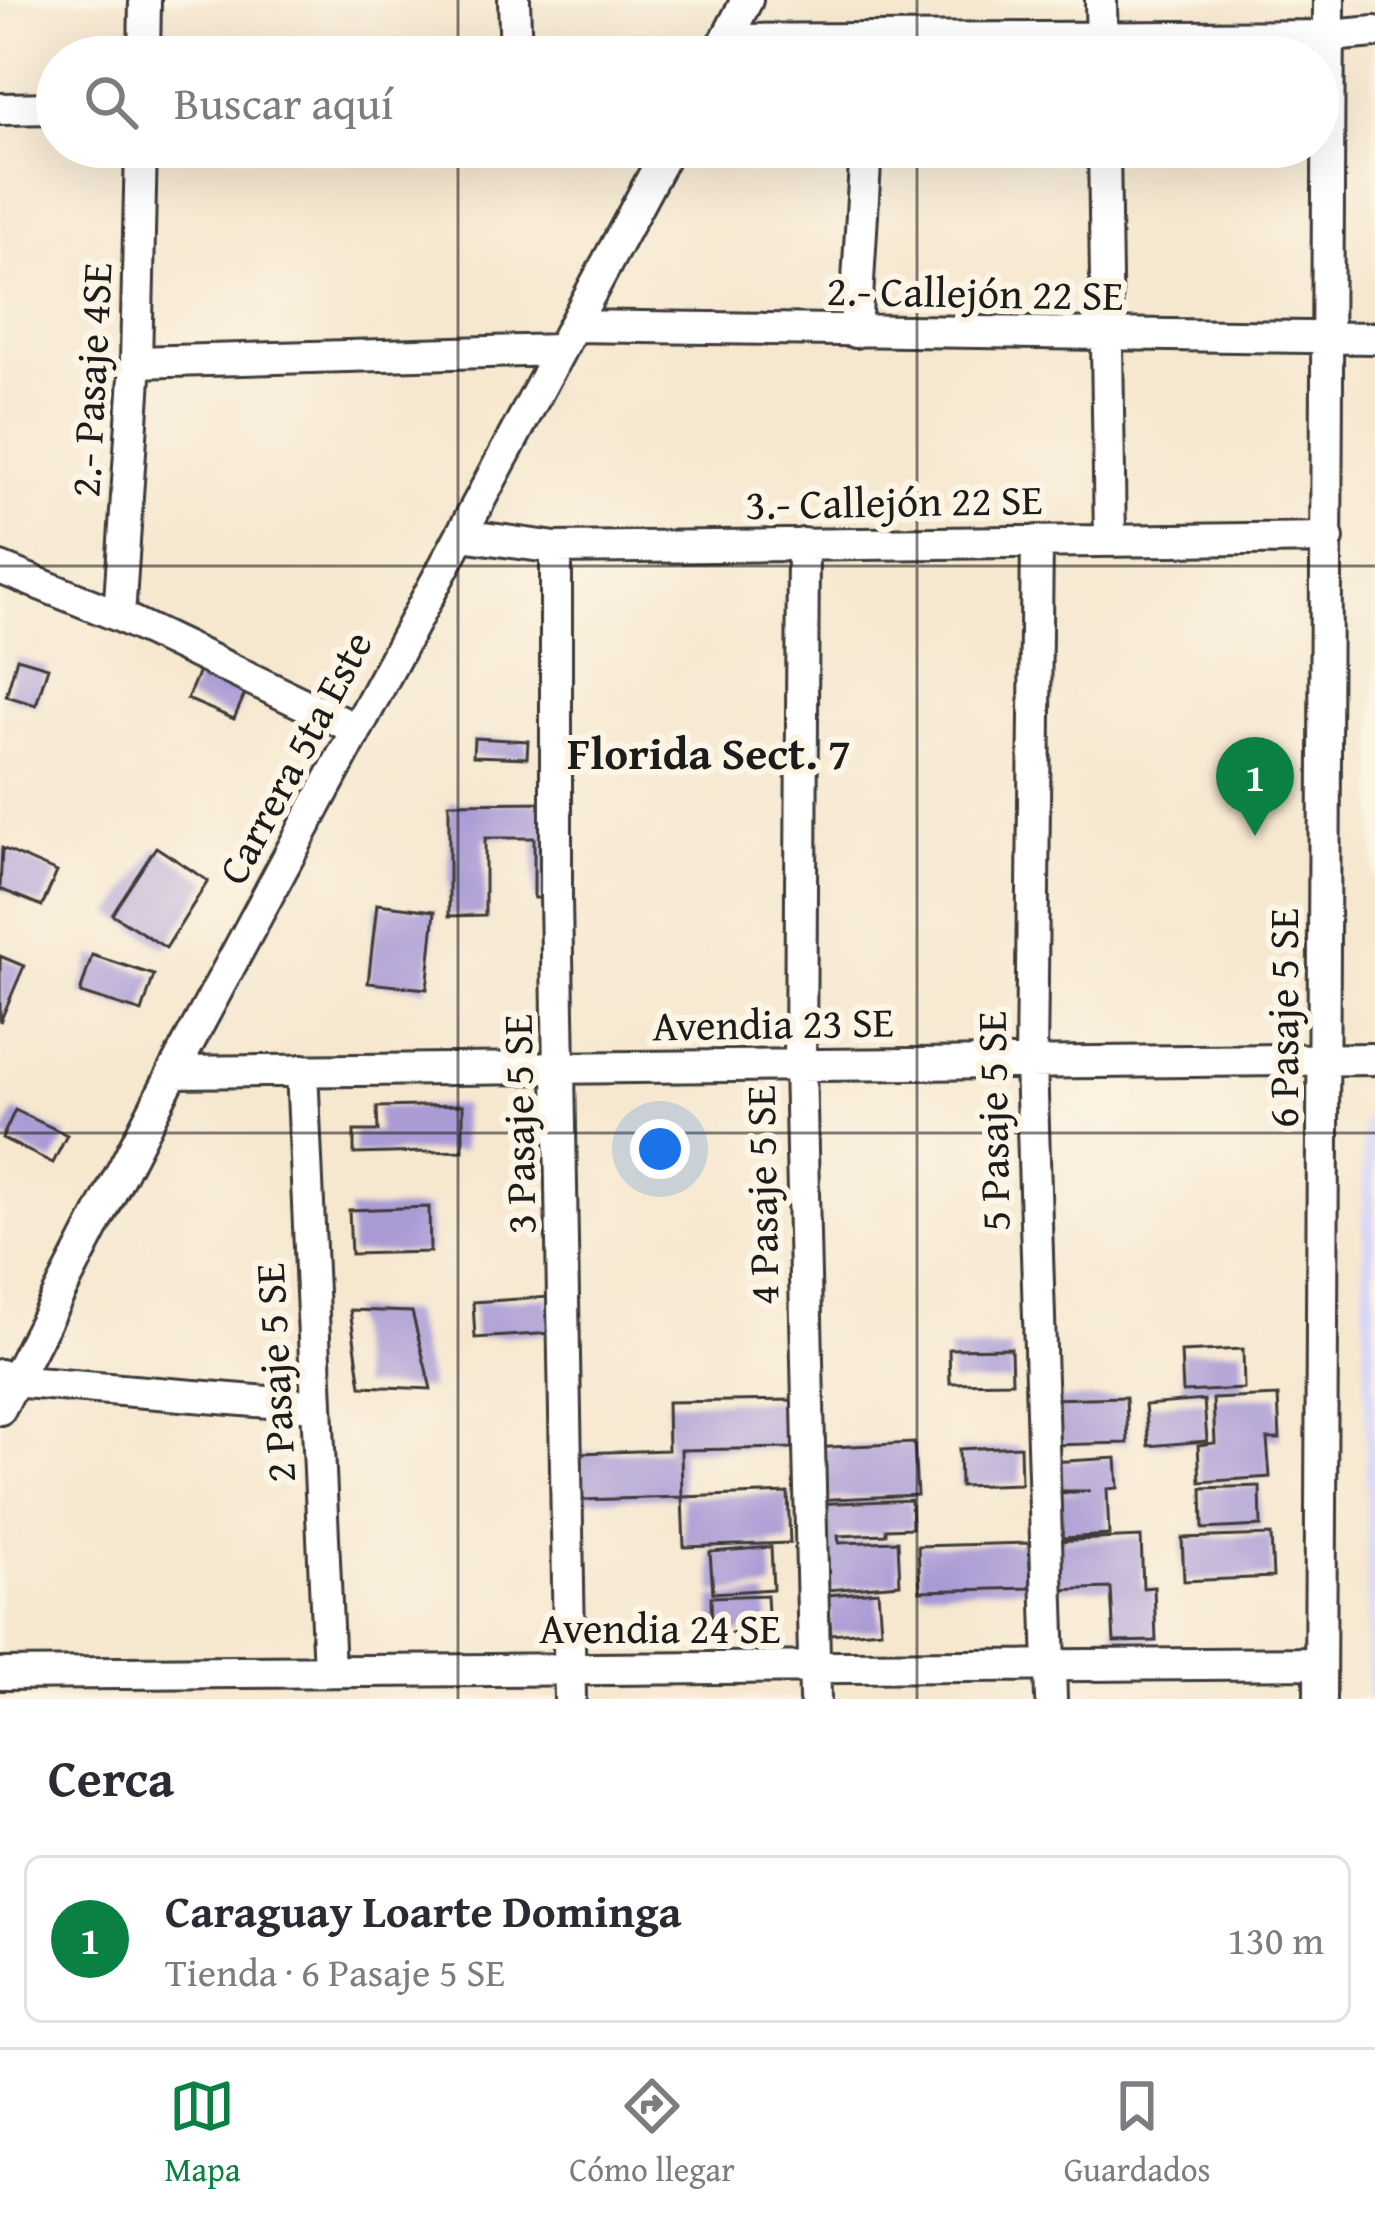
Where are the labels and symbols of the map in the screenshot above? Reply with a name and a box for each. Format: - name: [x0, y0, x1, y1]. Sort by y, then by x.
- street label: 2.- Callejón 22 SE: [826, 259, 1124, 325]
- street label: 2.- Pasaje 4SE: [53, 261, 127, 499]
- street label: 3.- Callejón 22 SE: [745, 468, 1043, 534]
- street label: Carrera 5ta Este: [202, 620, 386, 894]
- district label: Florida Sect. 7: [567, 720, 851, 785]
- pin: 1: [1216, 737, 1294, 836]
- street label: 6 Pasaje 5 SE: [1252, 908, 1313, 1128]
- street label: Avendia 23 SE: [652, 990, 894, 1056]
- street label: 5 Pasaje 5 SE: [960, 1011, 1024, 1231]
- street label: 3 Pasaje 5 SE: [486, 1014, 550, 1234]
- street label: 4 Pasaje 5 SE: [729, 1085, 793, 1305]
- your location: [630, 1119, 690, 1179]
- street label: 2 Pasaje 5 SE: [238, 1262, 310, 1484]
- street label: Avendia 24 SE: [539, 1597, 781, 1658]

